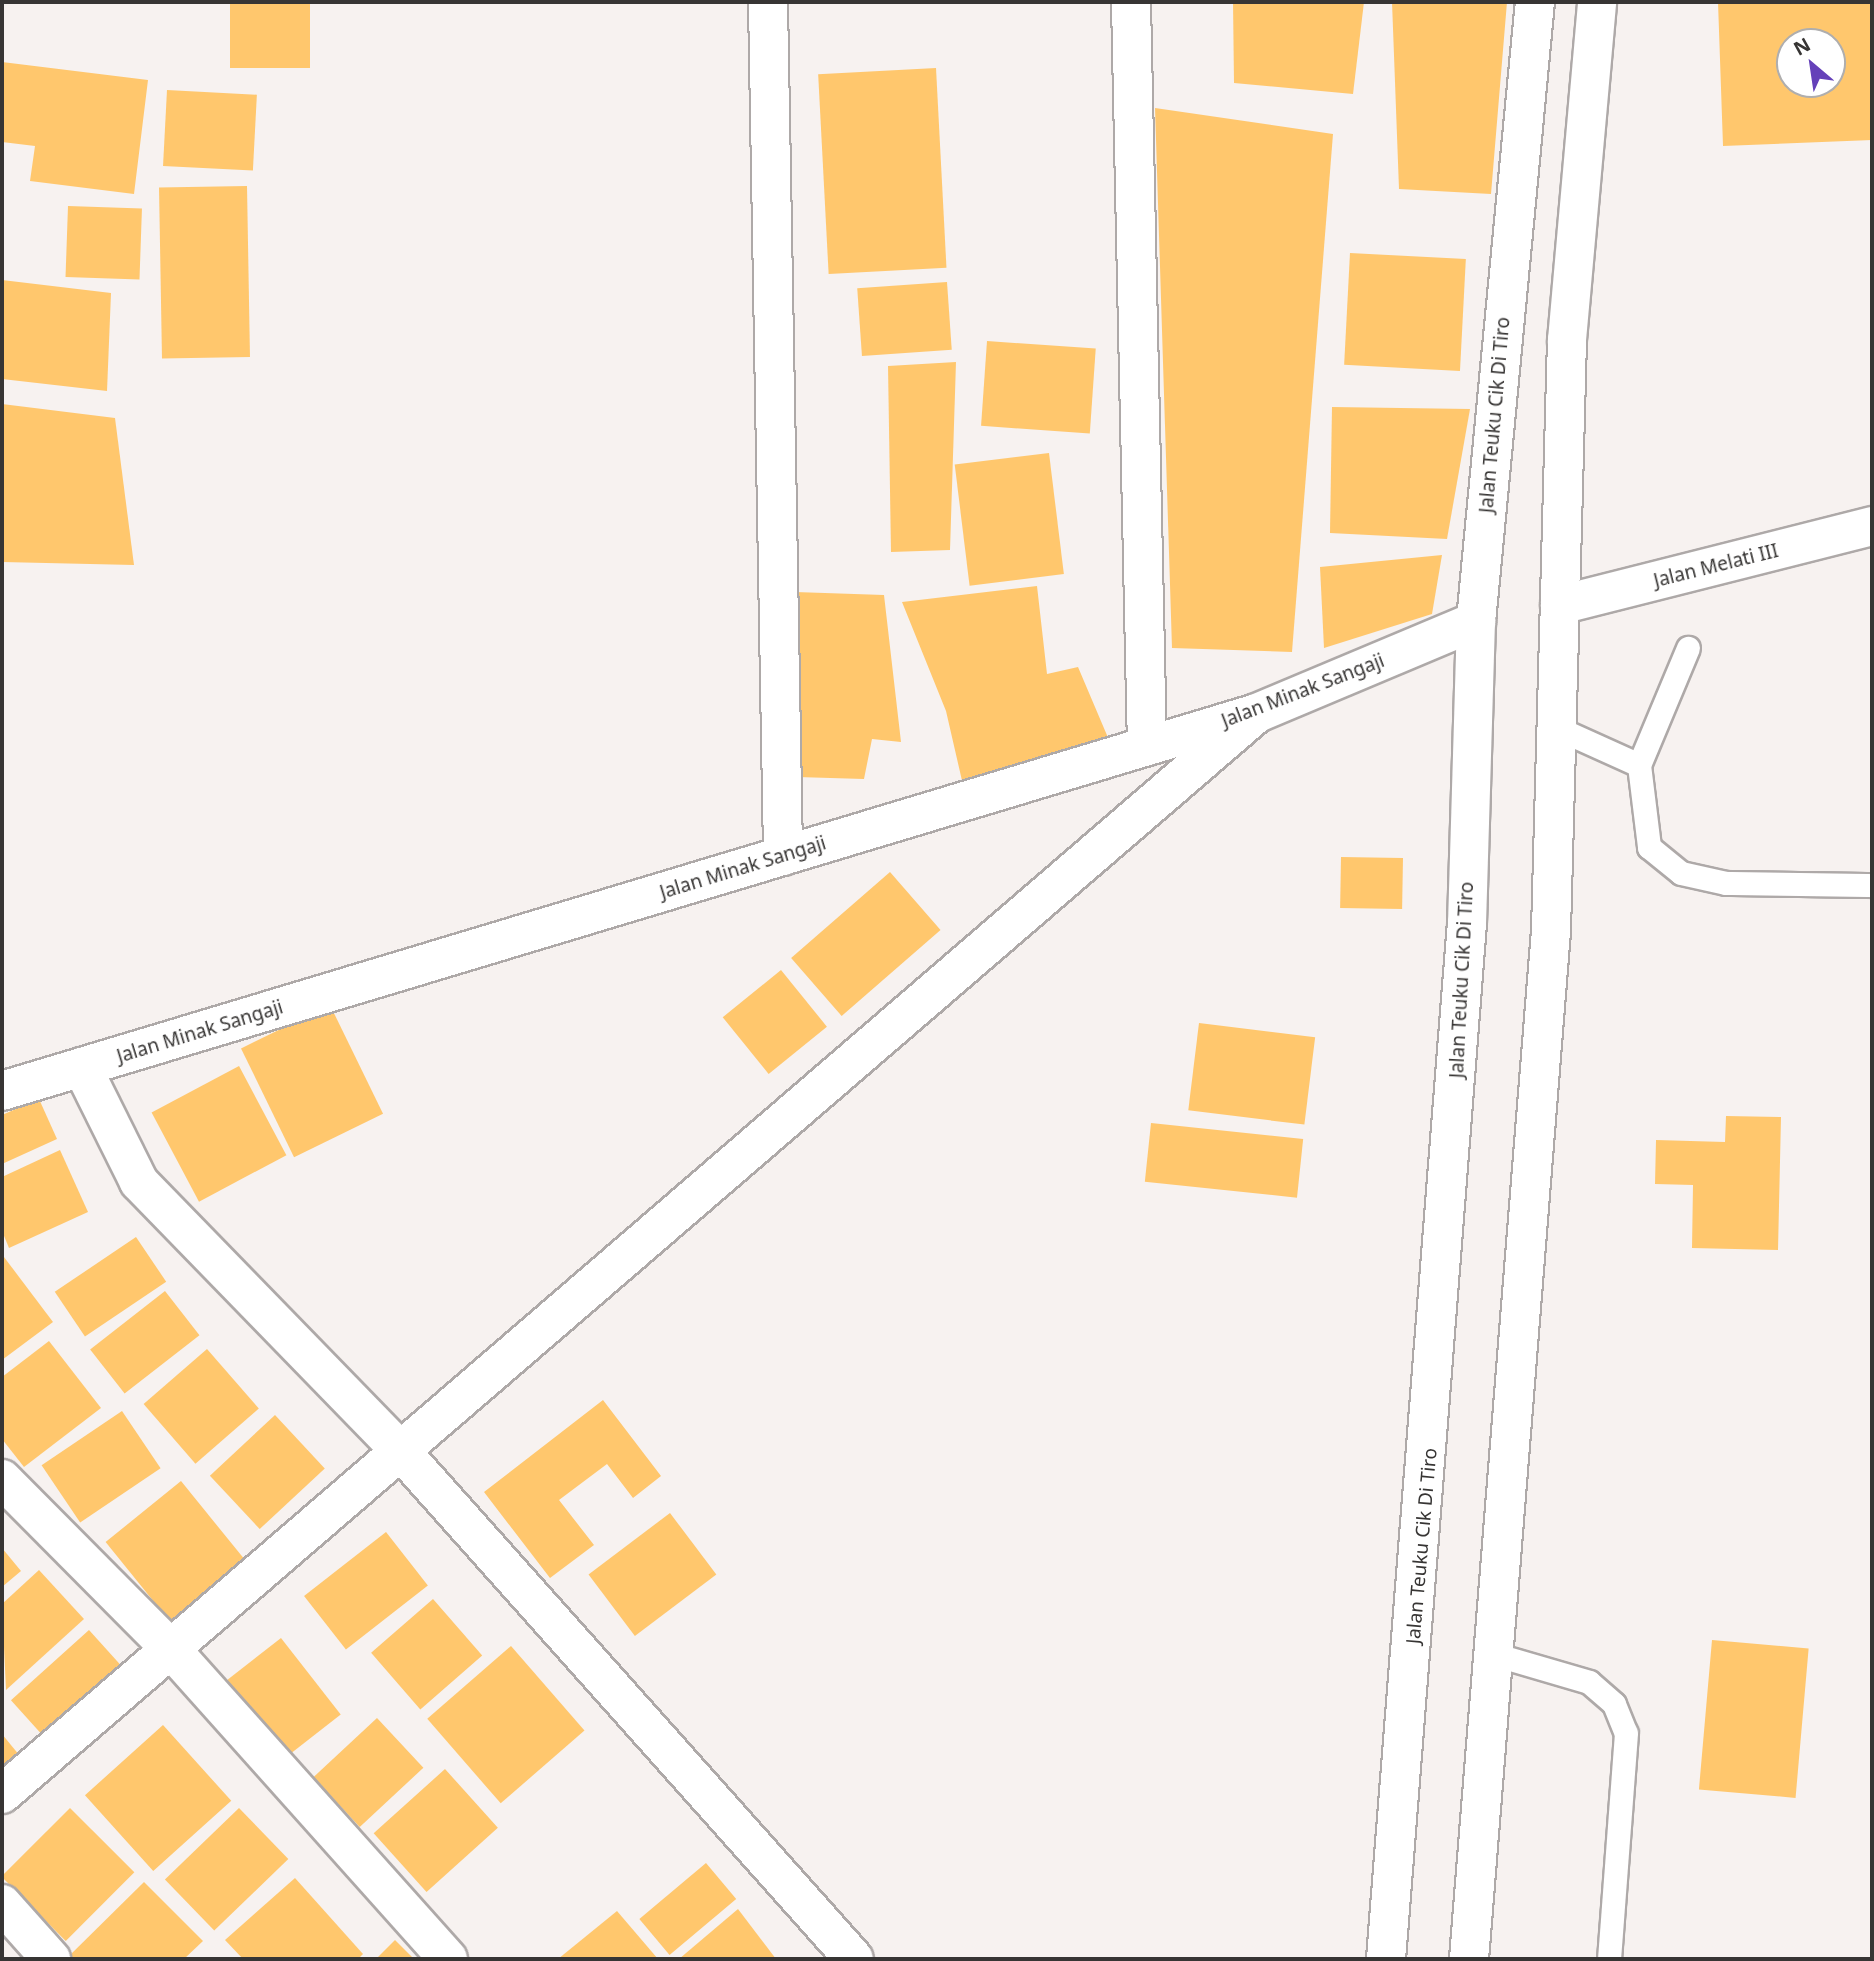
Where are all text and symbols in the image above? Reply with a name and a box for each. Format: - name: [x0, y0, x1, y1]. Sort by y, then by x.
- north arrow: [1776, 28, 1846, 98]
- text: N: [1789, 31, 1815, 62]
- street label: Jalan Teuku Cik Di Tiro: [1475, 316, 1515, 514]
- street label: Jalan Melati III: [1651, 540, 1781, 592]
- street label: Jalan Minak Sangaji: [1218, 649, 1388, 733]
- street label: Jalan Minak Sangaji: [657, 832, 829, 904]
- street label: Jalan Teuku Cik Di Tiro: [1445, 881, 1479, 1079]
- street label: Jalan Minak Sangaji: [114, 996, 286, 1068]
- street label: Jalan Teuku Cik Di Tiro: [1402, 1447, 1442, 1645]

